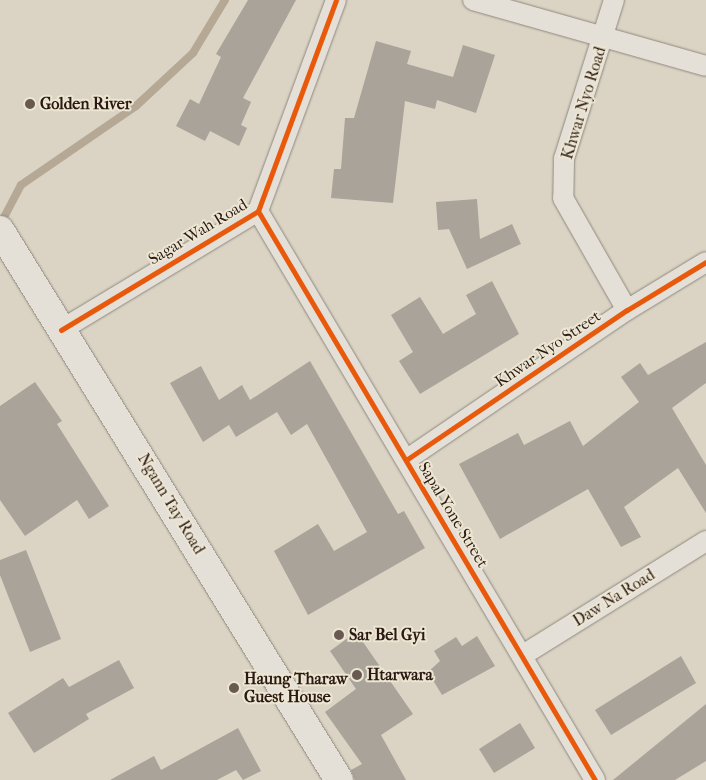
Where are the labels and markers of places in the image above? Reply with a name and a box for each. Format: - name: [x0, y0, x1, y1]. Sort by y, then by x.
- place label: Golden River: [40, 94, 131, 114]
- marker: Golden River: [24, 98, 36, 110]
- place label: Sar Bel Gyi: [349, 625, 425, 645]
- marker: Sar Bel Gyi: [333, 629, 345, 641]
- place label: Htarwara: [367, 665, 433, 685]
- place label: Haung Tharaw Guest House: [244, 669, 348, 707]
- marker: Htarwara: [351, 669, 363, 681]
- marker: Haung Tharaw Guest House: [228, 682, 240, 694]

